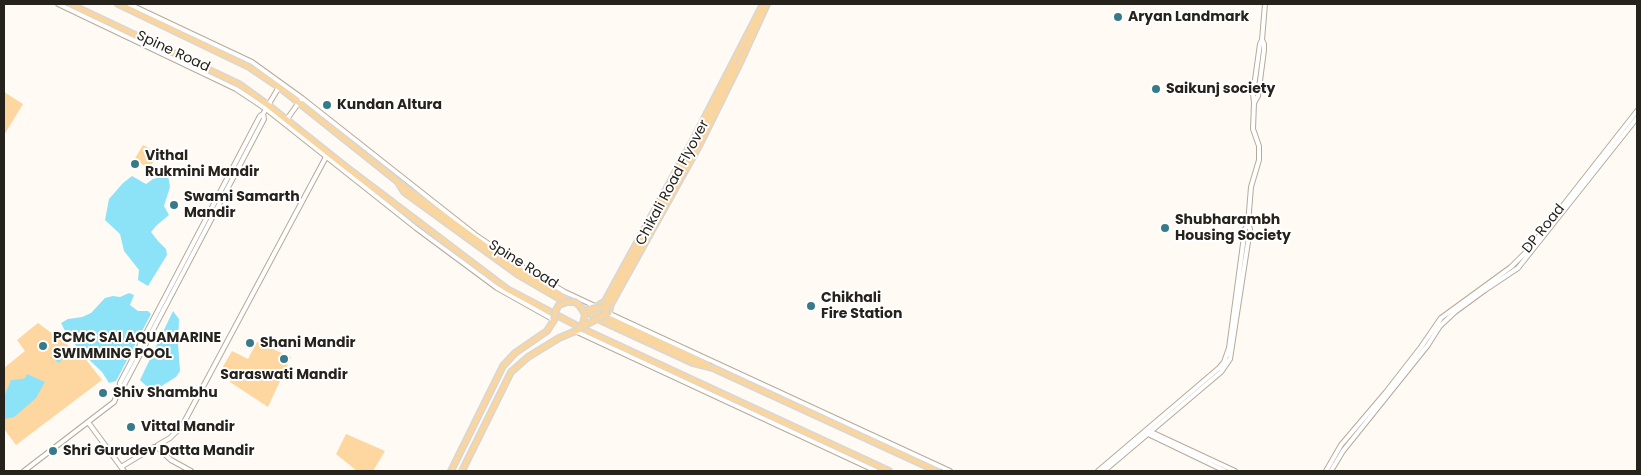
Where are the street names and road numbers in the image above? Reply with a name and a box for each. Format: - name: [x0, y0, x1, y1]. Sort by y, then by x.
- street label: Spine Road: [134, 28, 212, 76]
- street label: Chikali Road Flyover: [633, 117, 713, 249]
- street label: DP Road: [1519, 201, 1569, 257]
- street label: Spine Road: [485, 237, 561, 293]

